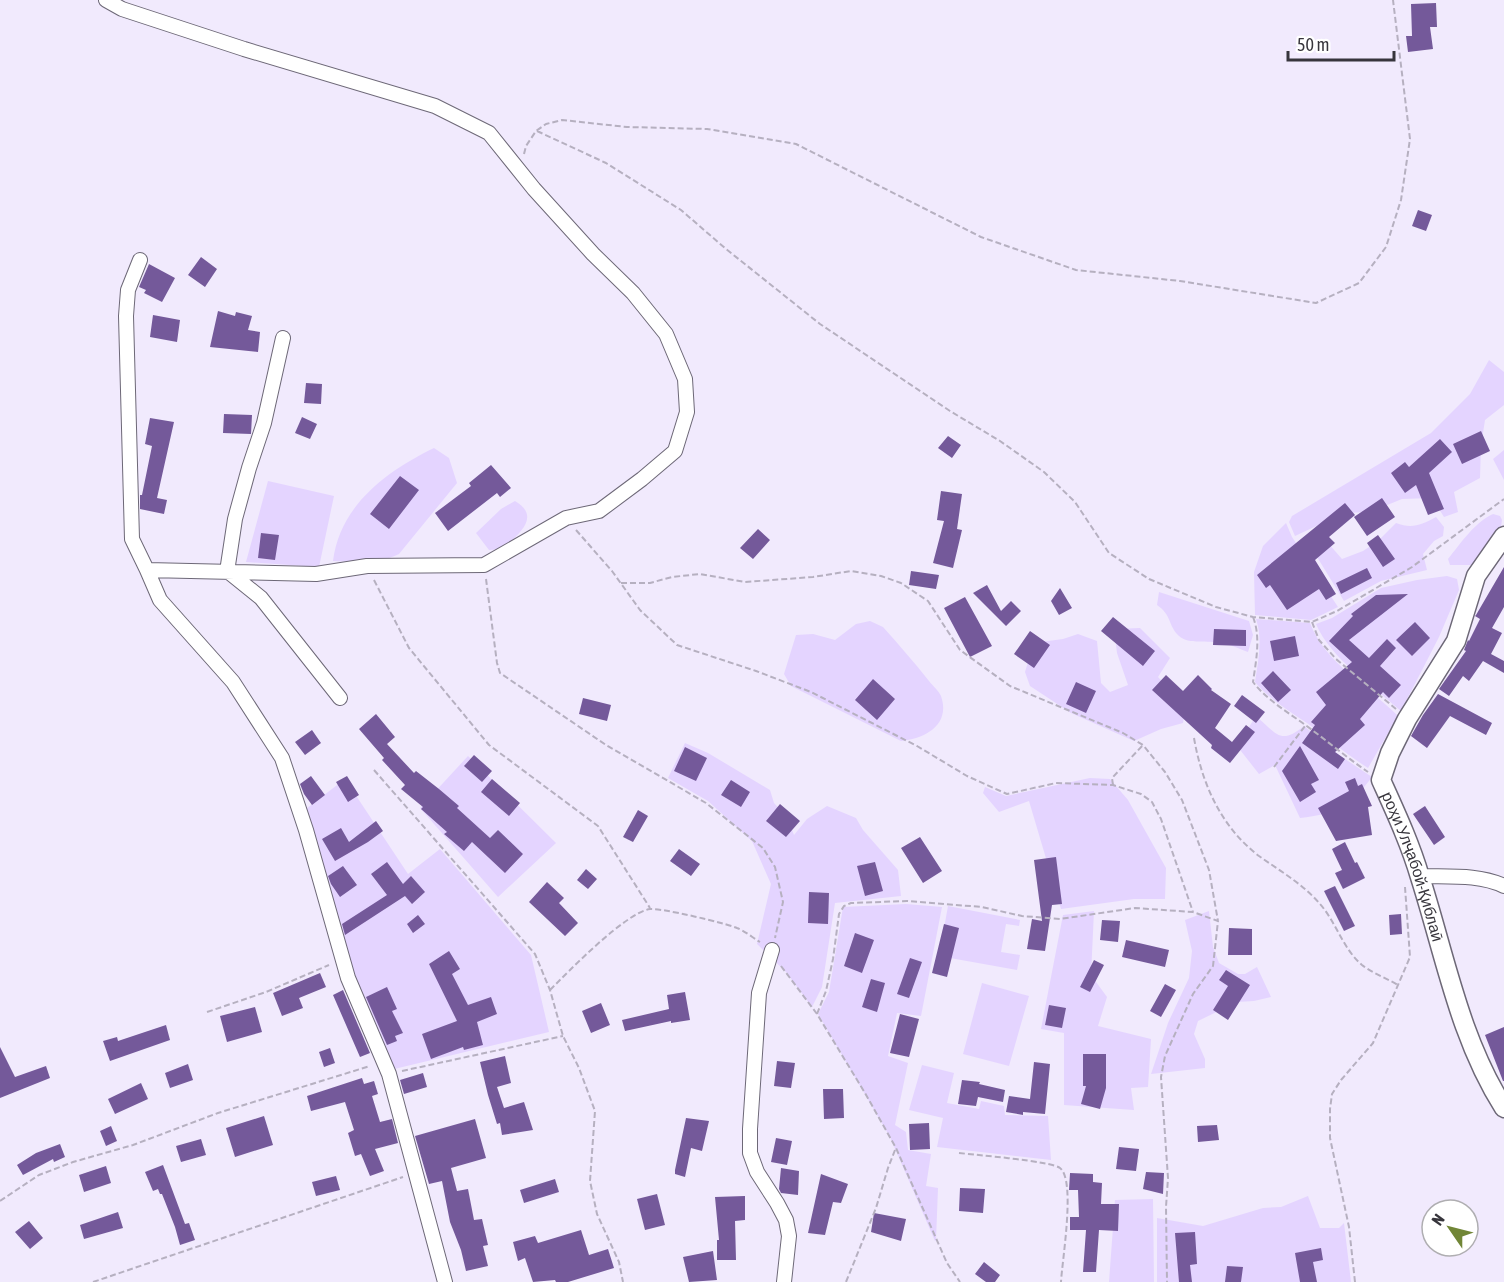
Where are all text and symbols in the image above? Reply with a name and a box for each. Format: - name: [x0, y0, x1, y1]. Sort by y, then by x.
- scale bar: [1288, 24, 1394, 62]
- text: 50 m: [1297, 34, 1329, 55]
- street label: роҳи Улҷабой-Қиблаӣ: [1378, 789, 1447, 943]
- north arrow: [1420, 1198, 1480, 1258]
- text: N: [1428, 1210, 1448, 1228]

